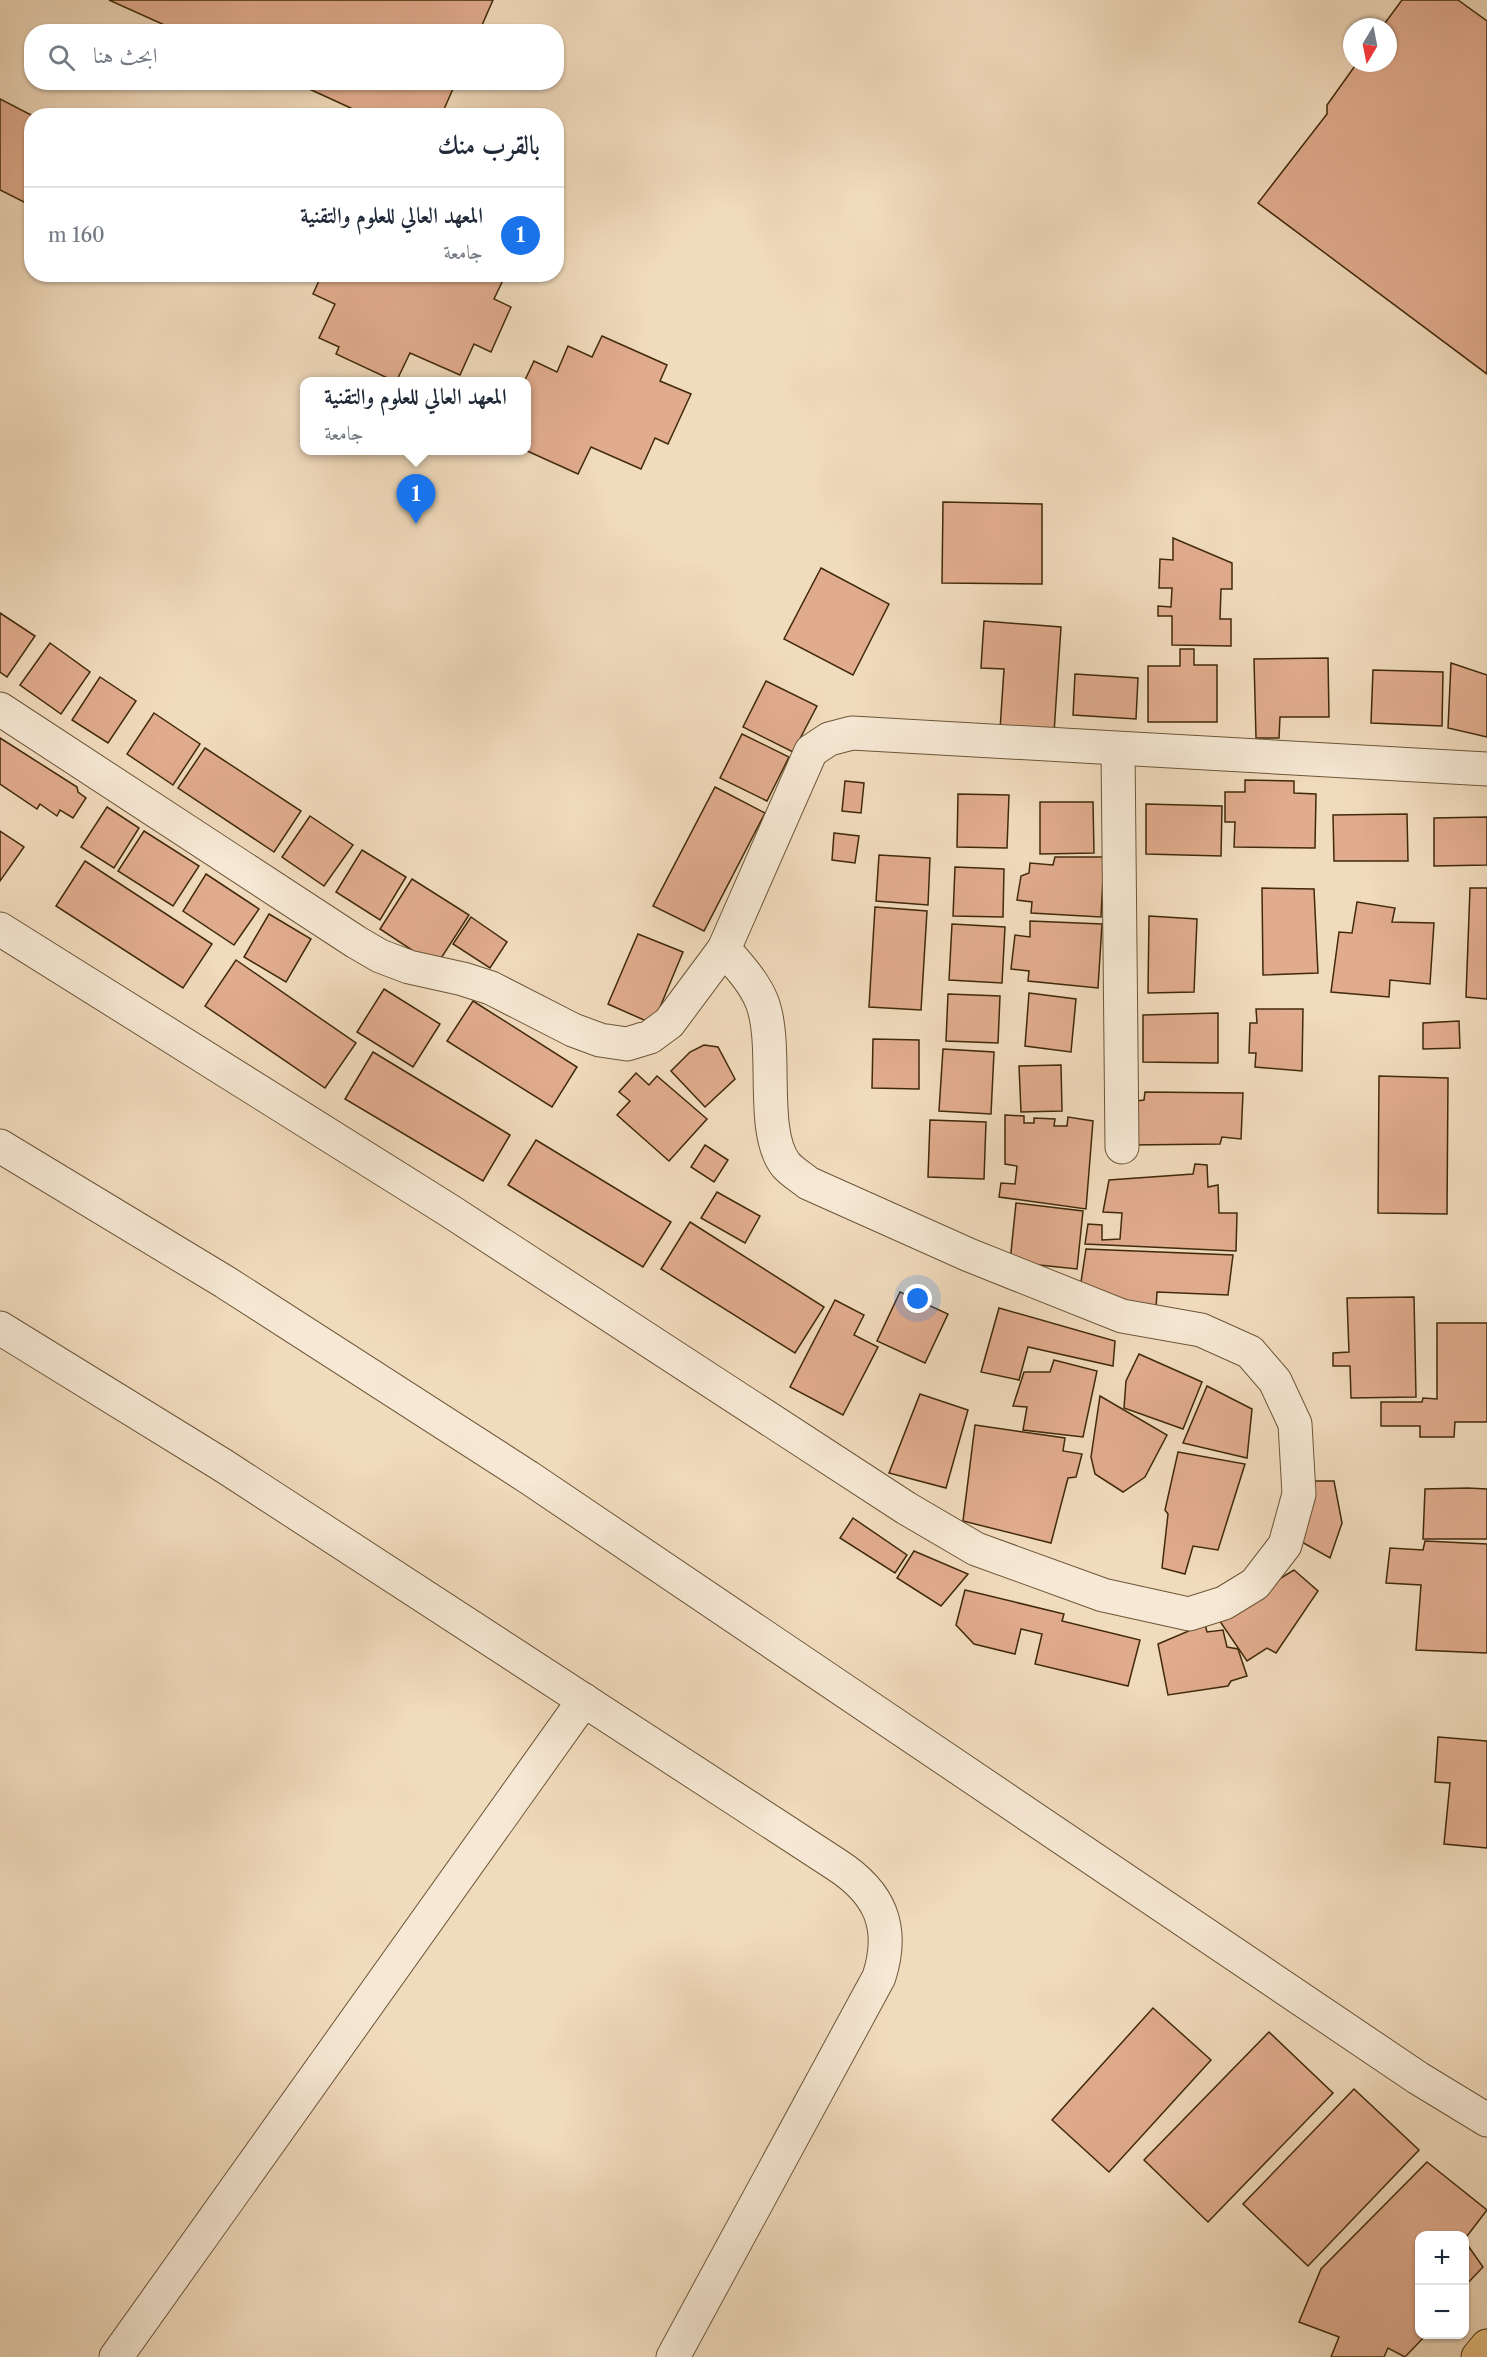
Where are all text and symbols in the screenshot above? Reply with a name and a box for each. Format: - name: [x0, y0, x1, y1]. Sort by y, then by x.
- north arrow: [1343, 18, 1397, 72]
- search box: [24, 24, 564, 90]
- icon: search: [45, 41, 78, 74]
- text: ابحث هنا: [93, 42, 158, 69]
- text: بالقرب منك: [437, 129, 540, 161]
- text: المعهد العالي للعلوم والتقنية: [300, 202, 483, 229]
- text: 160 m: [48, 223, 105, 247]
- text: 1: [516, 223, 525, 247]
- text: جامعة: [444, 240, 483, 264]
- popup: [300, 377, 531, 455]
- text: المعهد العالي للعلوم والتقنية: [324, 383, 507, 410]
- text: جامعة: [324, 421, 364, 445]
- pin: 1: [396, 474, 436, 524]
- your location: [903, 1284, 932, 1313]
- map controls: [1415, 2231, 1469, 2339]
- button: +: [1415, 2231, 1469, 2285]
- button: −: [1415, 2285, 1469, 2339]

